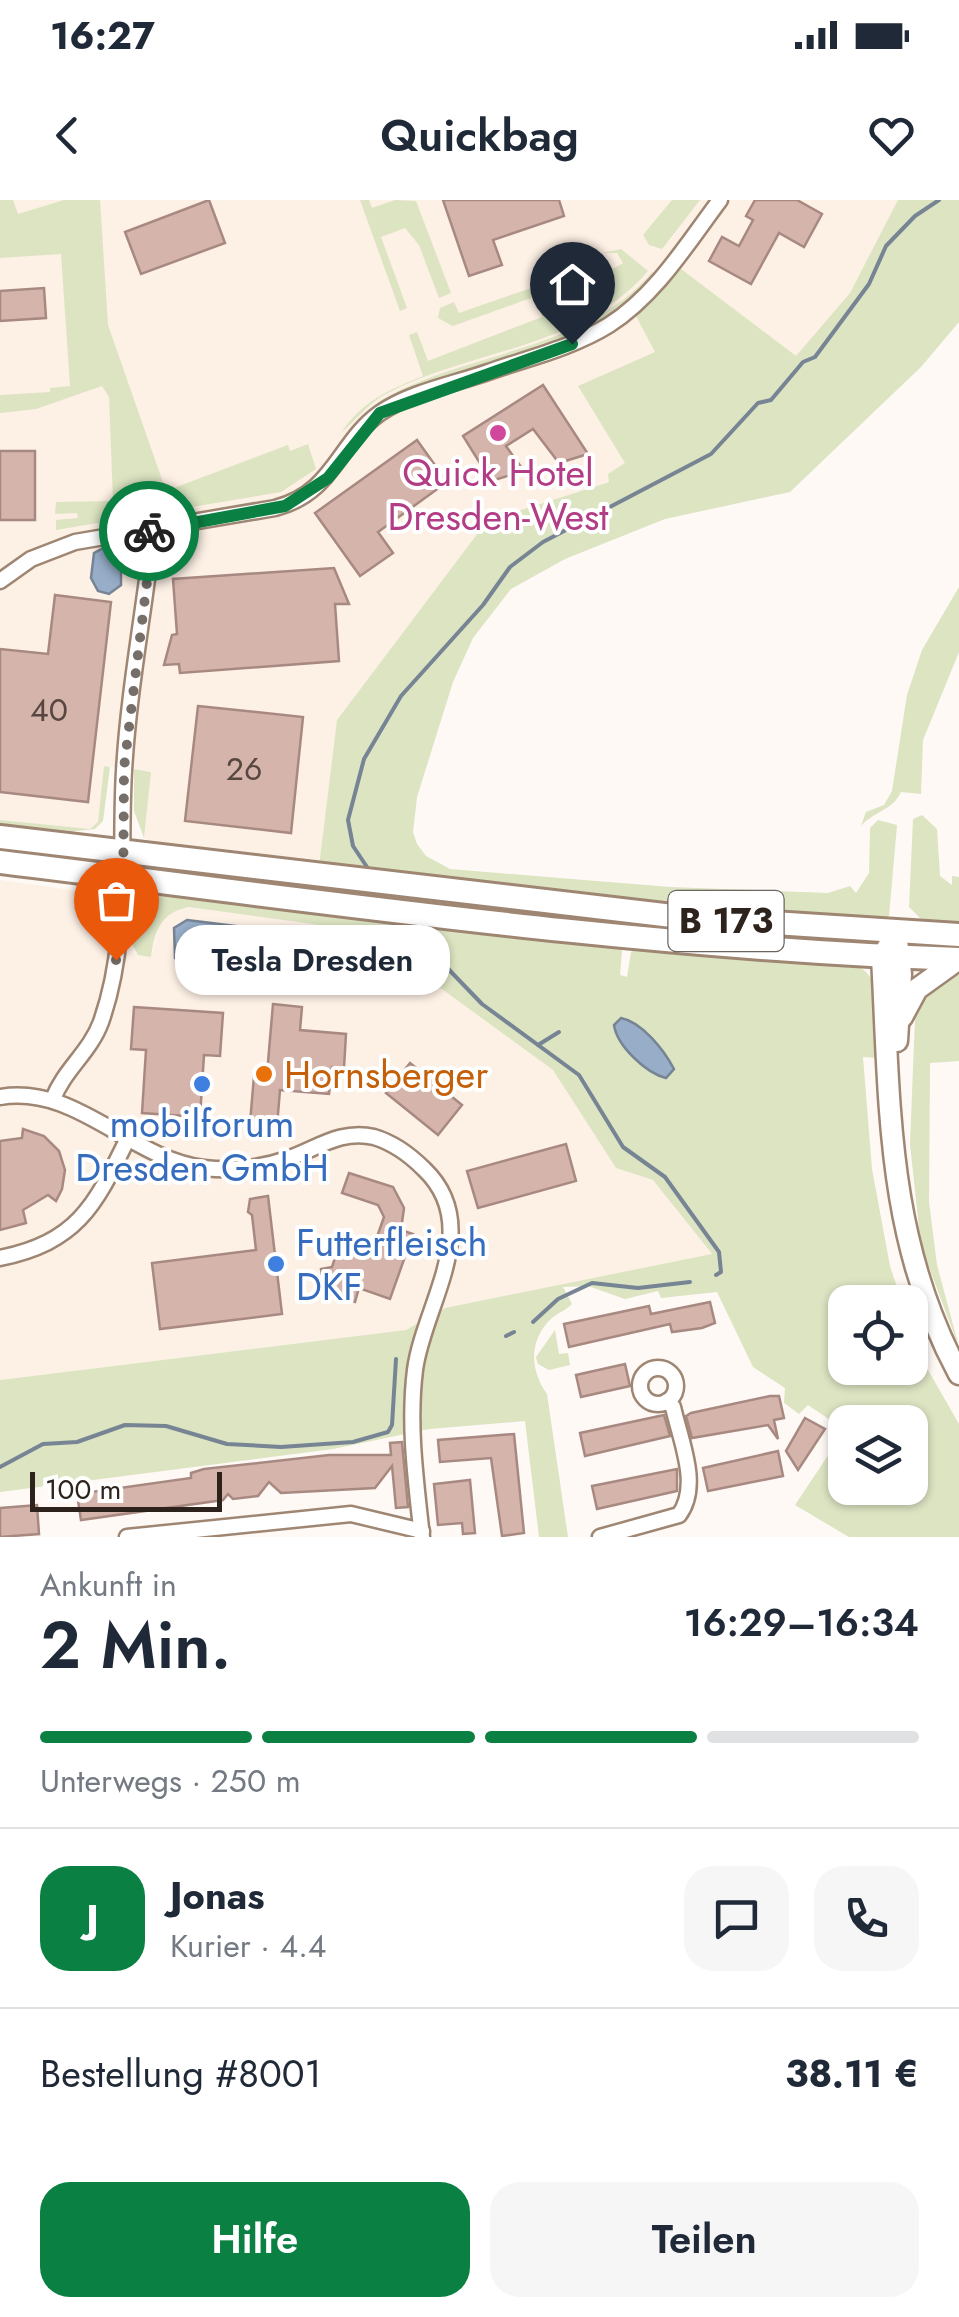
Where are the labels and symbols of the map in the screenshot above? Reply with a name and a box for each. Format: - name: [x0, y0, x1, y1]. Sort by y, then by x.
- pin: [530, 242, 615, 345]
- marker: Quick Hotel Dresden-West: [487, 422, 509, 444]
- place label: Quick Hotel Dresden-West: [388, 445, 608, 544]
- courier: [99, 481, 199, 581]
- house number: 40: [30, 687, 68, 733]
- house number: 26: [226, 746, 262, 792]
- pin: [74, 858, 159, 961]
- road number: B 173: [668, 891, 784, 951]
- callout: Tesla Dresden: [176, 925, 451, 995]
- place label: Hornsberger: [284, 1047, 488, 1102]
- marker: Hornsberger: [253, 1063, 275, 1085]
- marker: mobilforum Dresden GmbH: [191, 1073, 213, 1095]
- place label: mobilforum Dresden GmbH: [75, 1096, 329, 1195]
- place label: Futterfleisch DKF: [296, 1215, 488, 1314]
- marker: Futterfleisch DKF: [265, 1253, 287, 1275]
- scale bar: [30, 1467, 222, 1512]

